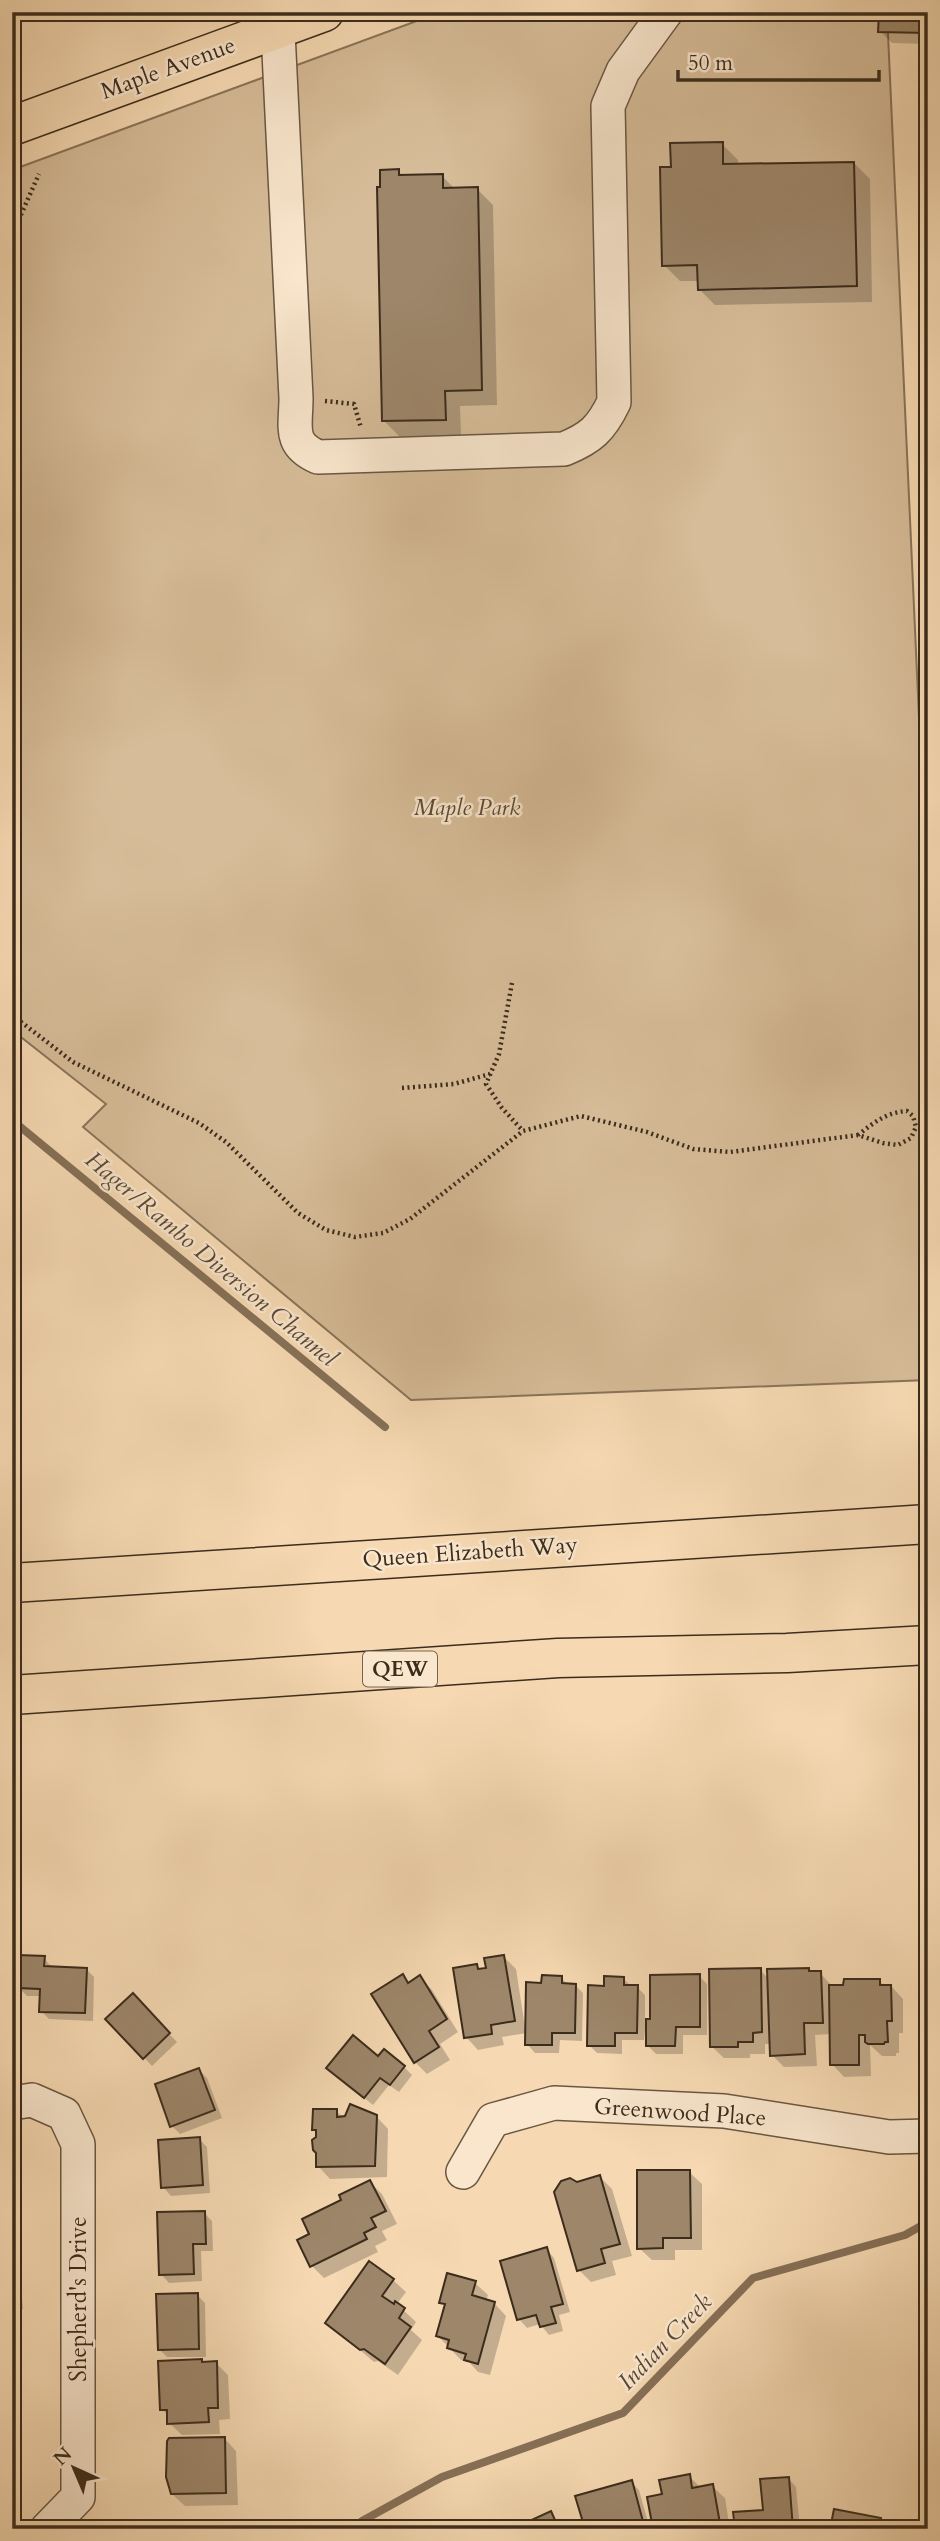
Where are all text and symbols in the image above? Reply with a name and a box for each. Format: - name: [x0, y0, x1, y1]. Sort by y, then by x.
- street label: Maple Avenue: [96, 29, 240, 107]
- scale bar: [678, 38, 879, 82]
- text: 50 m: [688, 49, 733, 78]
- park label: Maple Park: [414, 792, 521, 823]
- water label: Hager/Rambo Diversion Channel: [78, 1144, 345, 1375]
- street label: Queen Elizabeth Way: [361, 1529, 579, 1575]
- road number: QEW: [363, 1652, 437, 1686]
- street label: Greenwood Place: [593, 2091, 767, 2133]
- street label: Shepherd's Drive: [63, 2216, 94, 2382]
- water label: Indian Creek: [611, 2286, 719, 2397]
- north arrow: [38, 2432, 108, 2502]
- text: N: [48, 2441, 78, 2472]

